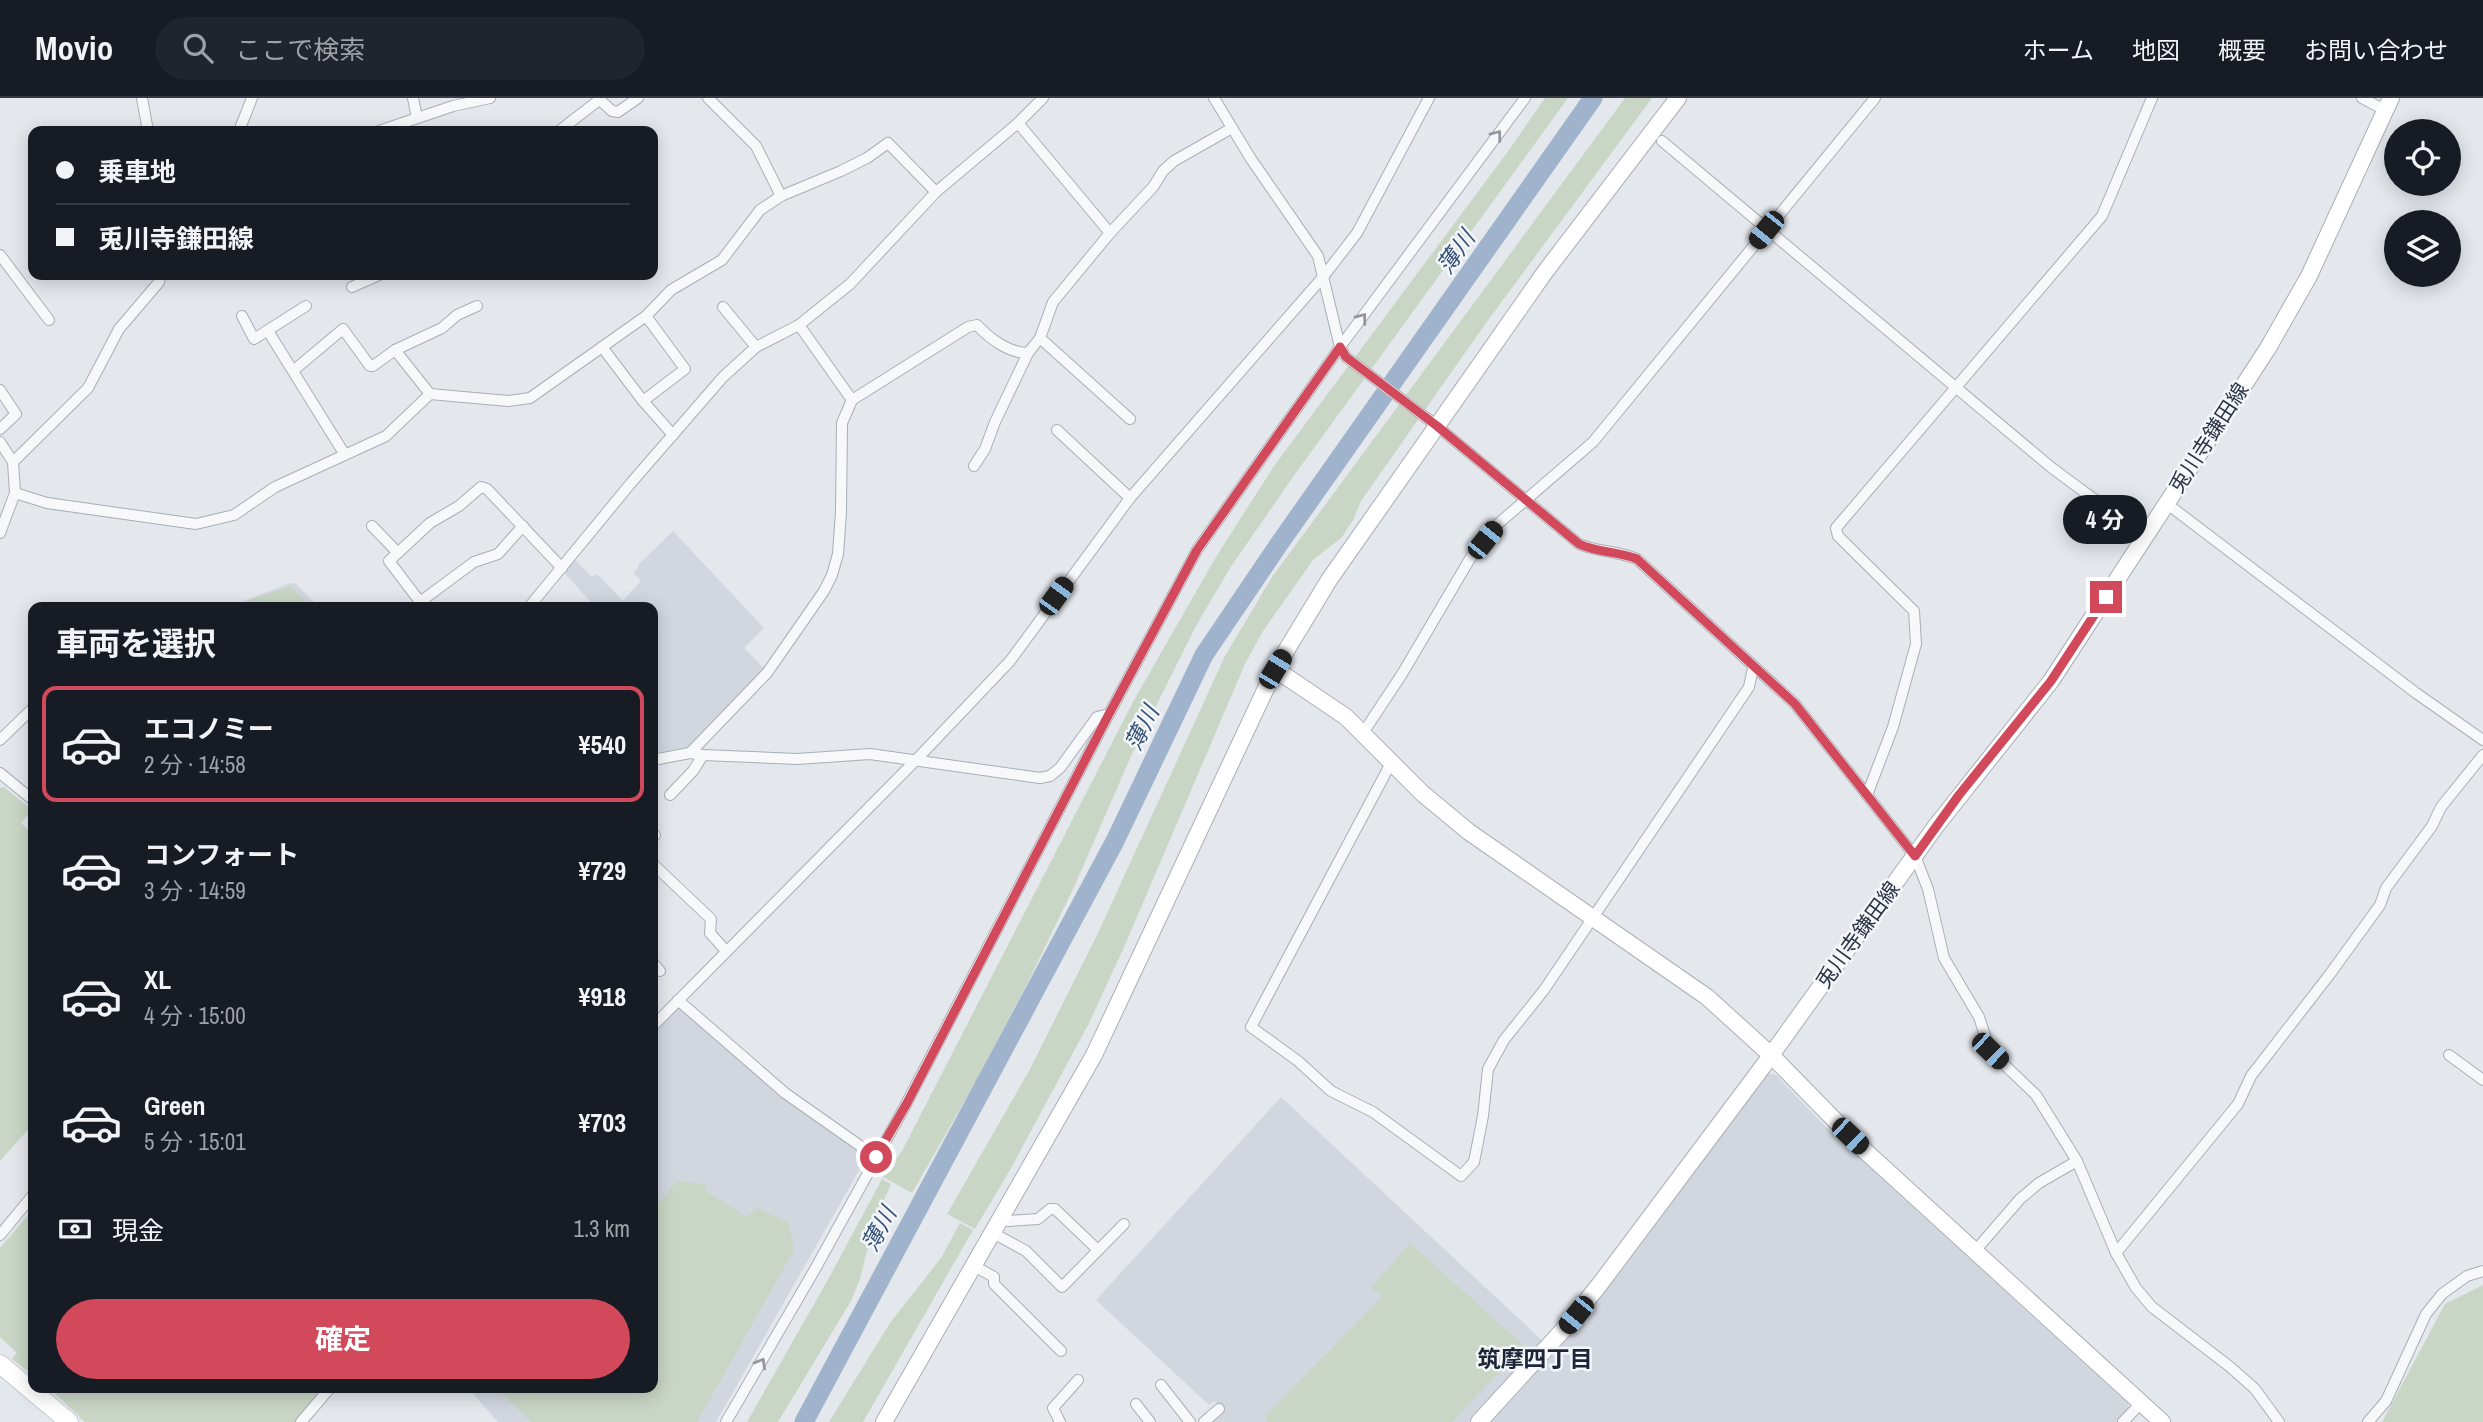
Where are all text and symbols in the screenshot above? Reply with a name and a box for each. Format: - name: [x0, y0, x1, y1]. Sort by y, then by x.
- search box: [155, 17, 645, 80]
- text: Movio: [35, 26, 113, 70]
- icon: search: [179, 29, 217, 67]
- text: ここで検索: [235, 32, 365, 67]
- text: ホーム: [2023, 34, 2094, 66]
- text: 地図: [2132, 34, 2180, 66]
- text: 概要: [2218, 34, 2266, 66]
- text: お問い合わせ: [2304, 34, 2448, 66]
- map controls: [2384, 119, 2461, 287]
- button: locate: [2384, 119, 2461, 196]
- one-way arrow: [1489, 130, 1501, 143]
- text: 乗車地: [98, 154, 176, 189]
- car: [1745, 207, 1788, 253]
- button: layers: [2384, 210, 2461, 287]
- text: 兎川寺鎌田線: [98, 221, 254, 256]
- water label: 薄川: [1430, 222, 1483, 279]
- one-way arrow: [1353, 313, 1366, 326]
- street label: 兎川寺鎌田線: [2162, 377, 2255, 498]
- callout: 4 分: [2064, 496, 2148, 545]
- text: 4 分: [2086, 504, 2124, 535]
- car: [1464, 517, 1507, 563]
- car: [1036, 573, 1077, 619]
- route end: [2090, 581, 2122, 613]
- text: 車両を選択: [56, 622, 216, 665]
- car: [1256, 646, 1295, 692]
- water label: 薄川: [1118, 698, 1167, 755]
- text: エコノミー: [144, 711, 274, 746]
- icon: car: [60, 713, 123, 776]
- text: ¥540: [579, 727, 626, 762]
- text: 2 分 · 14:58: [144, 749, 246, 780]
- text: コンフォート: [144, 837, 299, 872]
- icon: car: [60, 839, 123, 902]
- text: ¥729: [579, 853, 626, 888]
- text: 3 分 · 14:59: [144, 875, 246, 906]
- street label: 兎川寺鎌田線: [1809, 875, 1906, 994]
- text: XL: [144, 962, 171, 997]
- icon: car: [60, 965, 123, 1028]
- text: ¥918: [579, 979, 626, 1014]
- text: 4 分 · 15:00: [144, 1000, 246, 1031]
- car: [1968, 1029, 2013, 1073]
- text: Green: [144, 1088, 206, 1123]
- icon: car: [60, 1091, 123, 1154]
- text: ¥703: [579, 1105, 626, 1140]
- car: [1828, 1114, 1873, 1158]
- text: 5 分 · 15:01: [144, 1126, 246, 1157]
- route start: [860, 1141, 892, 1173]
- water label: 薄川: [854, 1199, 904, 1256]
- icon: cash: [56, 1210, 94, 1248]
- text: 現金: [112, 1213, 164, 1248]
- text: 1.3 km: [573, 1213, 630, 1244]
- car: [1555, 1292, 1598, 1338]
- button: 確定: [56, 1299, 630, 1379]
- district label: 筑摩四丁目: [1478, 1343, 1593, 1374]
- one-way arrow: [752, 1358, 765, 1371]

